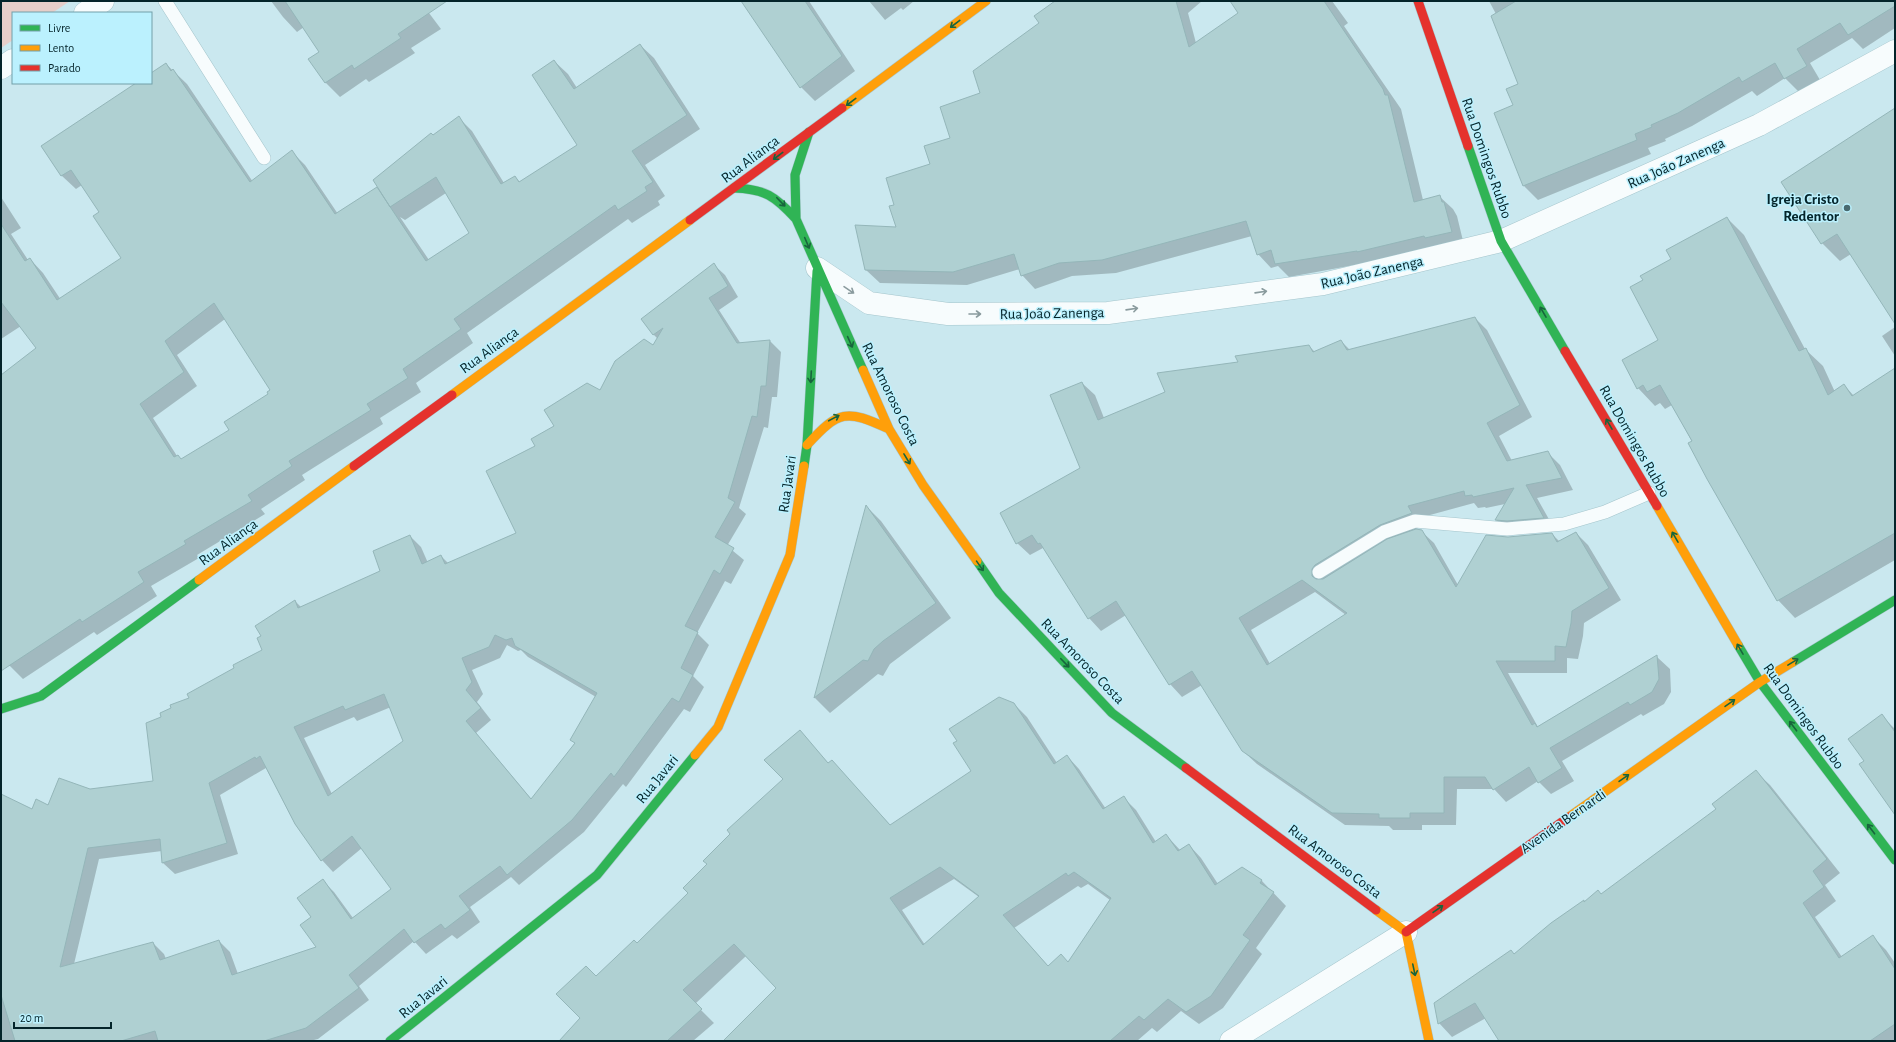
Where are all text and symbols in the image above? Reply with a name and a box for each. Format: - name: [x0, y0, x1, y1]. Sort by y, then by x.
- legend: [12, 12, 152, 84]
- one-way arrow: [950, 20, 961, 28]
- text: Livre: [48, 22, 70, 34]
- text: Lento: [48, 42, 74, 54]
- text: Parado: [48, 62, 81, 74]
- street label: Rua Domingos Rubbo: [1459, 96, 1514, 220]
- one-way arrow: [845, 97, 856, 106]
- street label: Rua Aliança: [719, 133, 782, 186]
- street label: Rua João Zanenga: [1625, 135, 1727, 192]
- one-way arrow: [773, 151, 784, 160]
- place label: Igreja Cristo Redentor: [1767, 192, 1840, 224]
- one-way arrow: [776, 197, 786, 207]
- marker: Igreja Cristo Redentor: [1842, 203, 1852, 213]
- one-way arrow: [803, 237, 811, 249]
- street label: Rua João Zanenga: [1319, 253, 1425, 292]
- one-way arrow: [844, 286, 855, 294]
- one-way arrow: [1254, 288, 1267, 296]
- street label: Rua João Zanenga: [1000, 305, 1105, 322]
- one-way arrow: [1125, 305, 1138, 313]
- one-way arrow: [1539, 306, 1547, 318]
- one-way arrow: [968, 310, 981, 317]
- street label: Rua Aliança: [457, 324, 521, 377]
- one-way arrow: [847, 336, 854, 348]
- street label: Rua Amoroso Costa: [859, 340, 922, 448]
- one-way arrow: [807, 370, 814, 383]
- street label: Rua Domingos Rubbo: [1596, 383, 1673, 500]
- one-way arrow: [828, 414, 840, 421]
- one-way arrow: [1605, 418, 1613, 430]
- one-way arrow: [903, 453, 911, 465]
- street label: Rua Javari: [776, 455, 799, 514]
- street label: Rua Aliança: [196, 516, 260, 569]
- one-way arrow: [1670, 531, 1678, 543]
- one-way arrow: [976, 560, 984, 571]
- street label: Rua Amoroso Costa: [1038, 616, 1127, 707]
- one-way arrow: [1736, 643, 1744, 655]
- one-way arrow: [1061, 658, 1070, 669]
- one-way arrow: [1787, 658, 1798, 666]
- street label: Rua Domingos Rubbo: [1760, 661, 1847, 772]
- one-way arrow: [1725, 699, 1736, 707]
- one-way arrow: [1789, 720, 1797, 731]
- street label: Rua Javari: [633, 752, 681, 806]
- one-way arrow: [1618, 774, 1629, 782]
- street label: Avenida Bernardi: [1518, 786, 1609, 856]
- street label: Rua Amoroso Costa: [1285, 822, 1384, 901]
- one-way arrow: [1867, 824, 1876, 835]
- one-way arrow: [1432, 905, 1443, 913]
- one-way arrow: [1410, 963, 1418, 976]
- street label: Rua Javari: [396, 973, 450, 1021]
- scale bar: [14, 1004, 111, 1030]
- text: 20 m: [20, 1012, 43, 1024]

